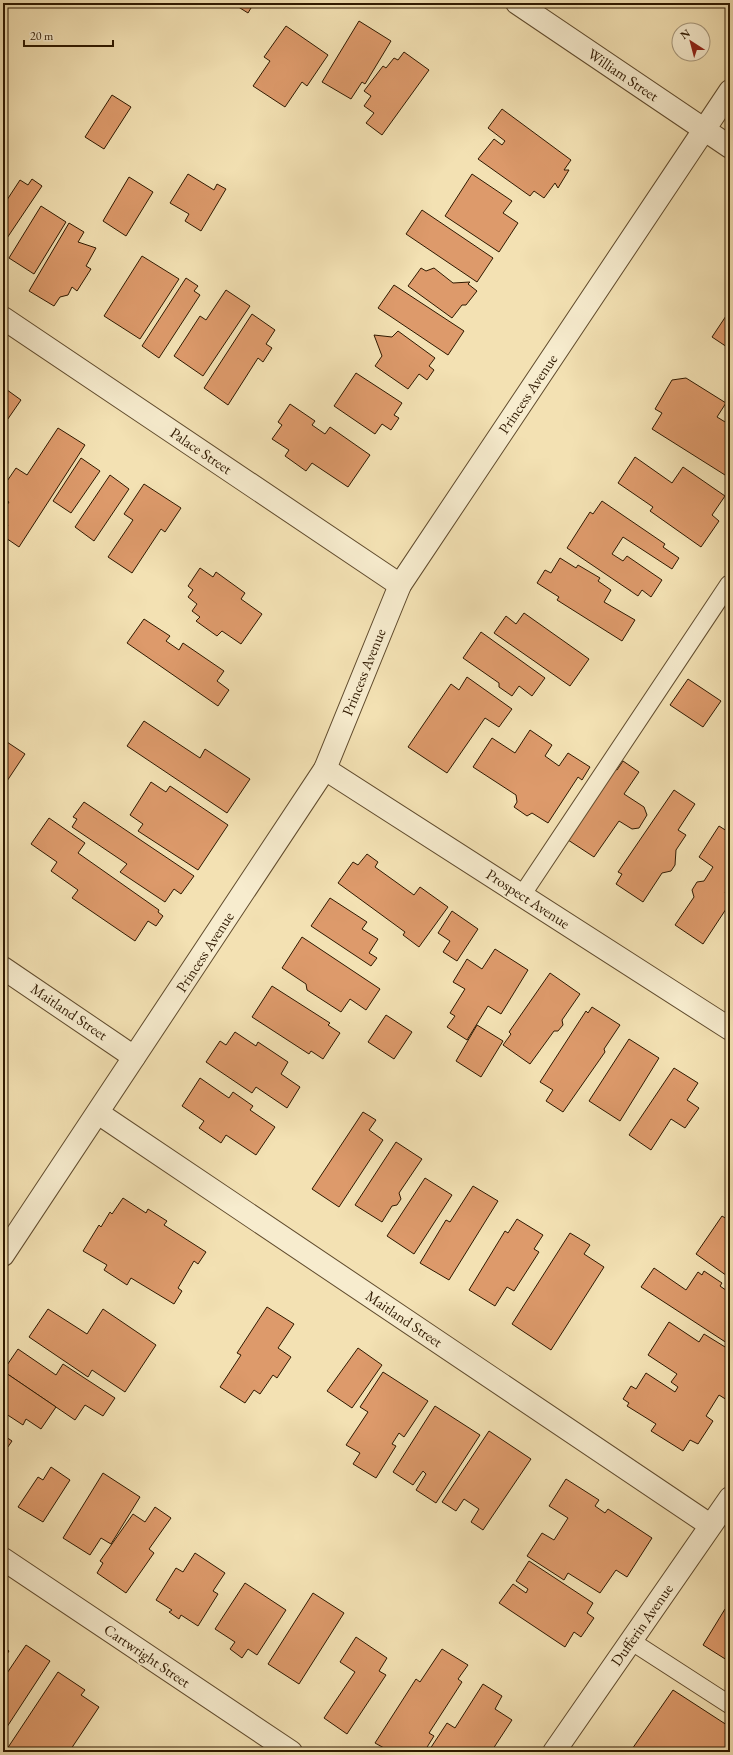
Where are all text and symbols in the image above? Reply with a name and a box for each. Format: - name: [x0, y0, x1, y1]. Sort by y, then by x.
- scale bar: [24, 22, 113, 48]
- north arrow: [671, 22, 711, 62]
- text: N: [677, 26, 693, 42]
- text: 20 m: [30, 28, 54, 44]
- street label: William Street: [584, 44, 663, 105]
- street label: Princess Avenue: [494, 350, 561, 437]
- street label: Palace Street: [167, 423, 236, 478]
- street label: Princess Avenue: [337, 625, 390, 718]
- street label: Prospect Avenue: [483, 864, 574, 933]
- street label: Princess Avenue: [171, 908, 238, 996]
- street label: Maitland Street: [27, 979, 112, 1044]
- street label: Maitland Street: [362, 1286, 447, 1351]
- street label: Dufferin Avenue: [606, 1580, 677, 1669]
- street label: Cartwright Street: [100, 1620, 194, 1692]

